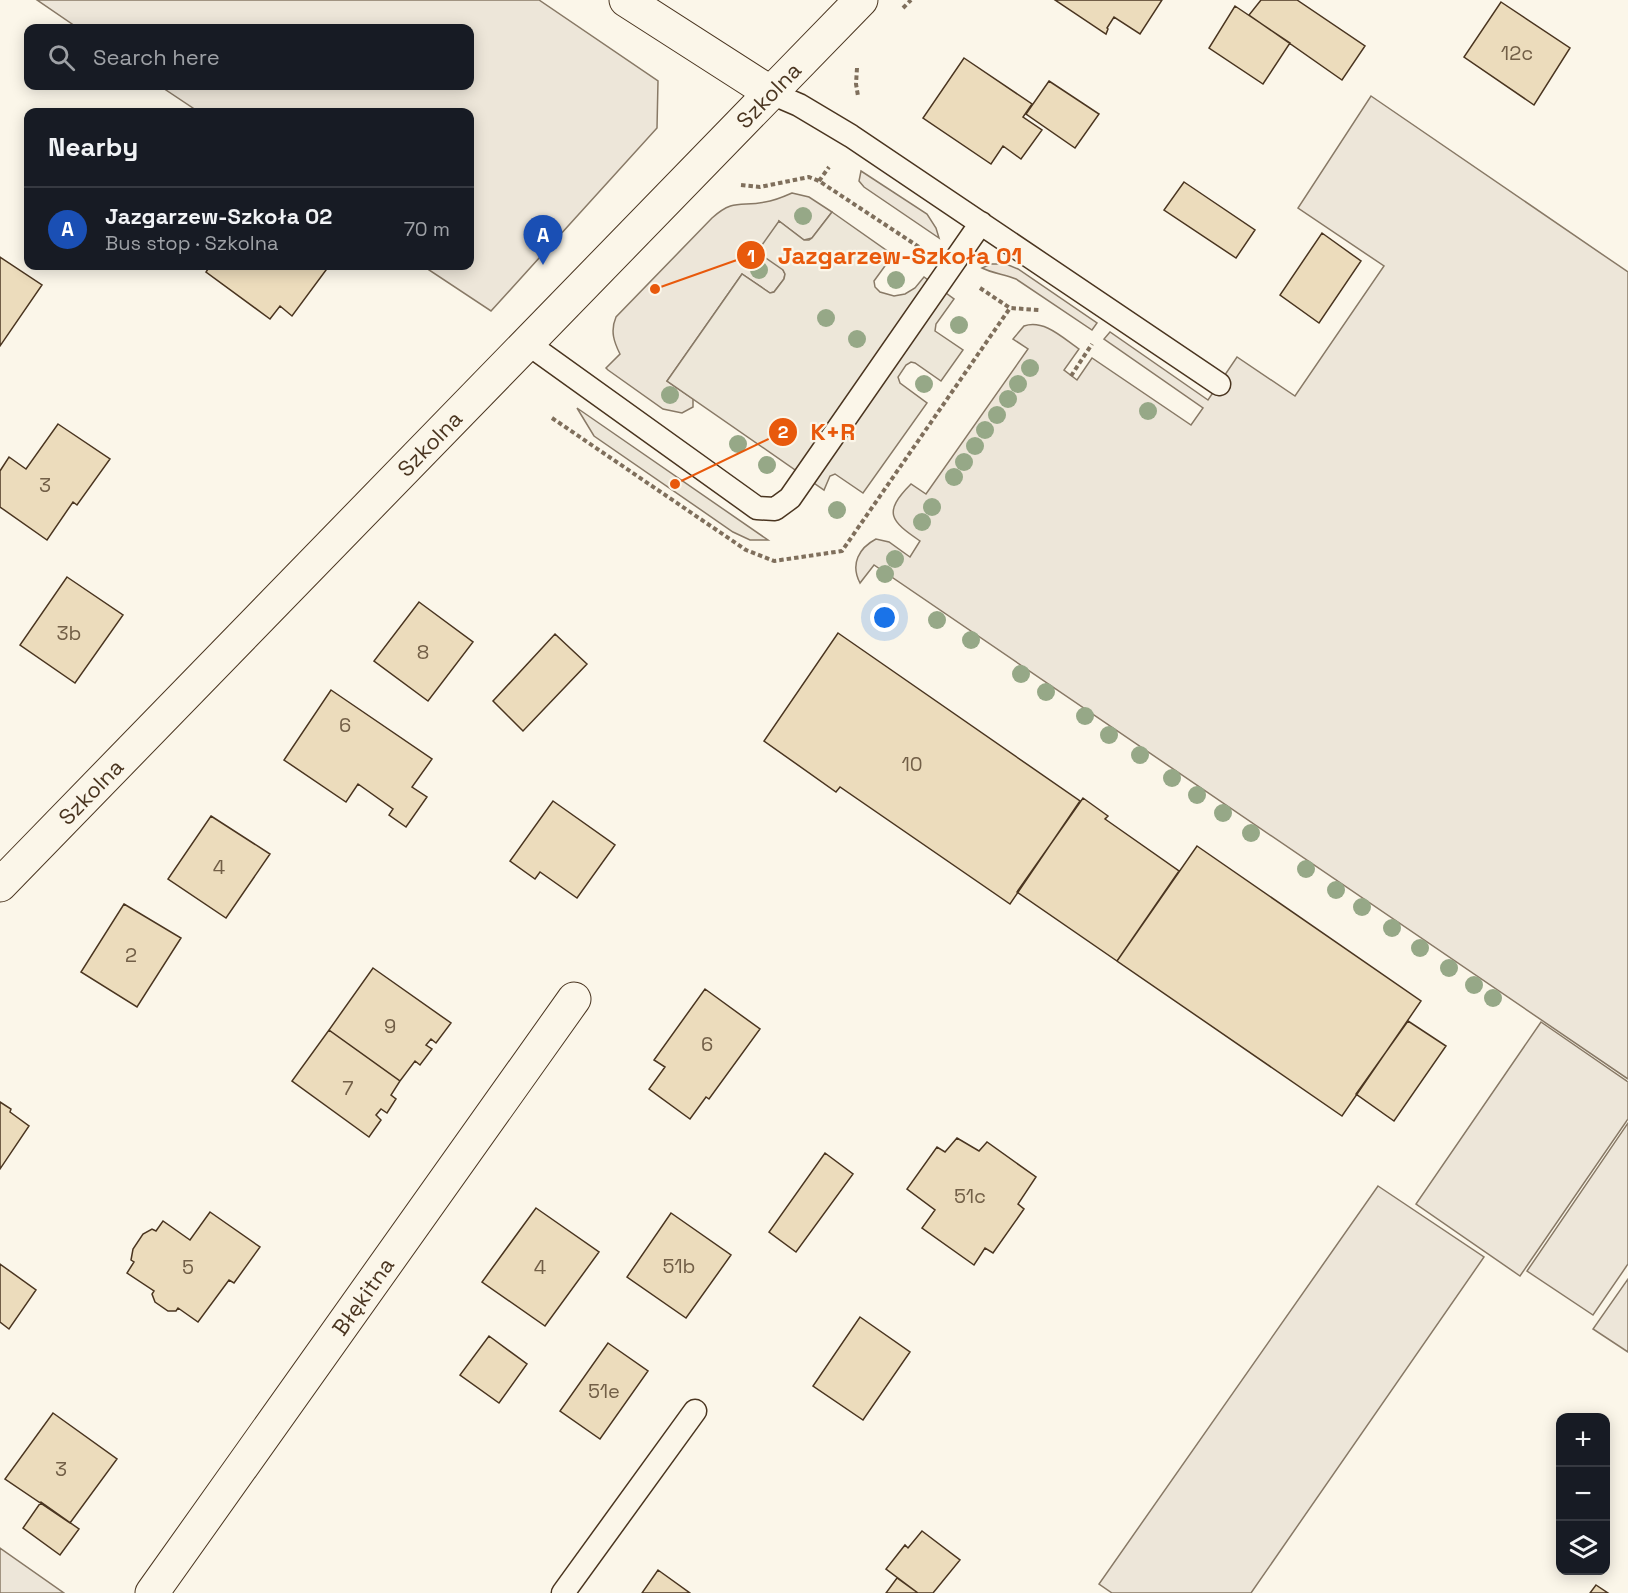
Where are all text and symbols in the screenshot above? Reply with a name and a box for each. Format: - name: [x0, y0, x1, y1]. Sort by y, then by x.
- search box: [24, 24, 474, 90]
- house number: 12c: [1501, 40, 1533, 66]
- icon: search: [45, 41, 78, 74]
- text: Search here: [93, 43, 220, 71]
- street label: Szkolna: [730, 56, 807, 134]
- text: Nearby: [48, 130, 138, 164]
- text: Jazgarzew-Szkoła 02: [105, 202, 332, 230]
- text: A: [61, 216, 74, 242]
- text: 70 m: [404, 216, 450, 242]
- pin: A: [524, 216, 562, 265]
- text: Bus stop · Szkolna: [105, 230, 278, 256]
- callout: Jazgarzew-Szkoła 01: [736, 234, 1034, 276]
- text: Jazgarzew-Szkoła 01: [778, 240, 1022, 271]
- text: 1: [747, 244, 755, 267]
- street label: Szkolna: [391, 404, 468, 482]
- callout: K+R: [768, 411, 867, 453]
- text: K+R: [810, 416, 856, 447]
- text: 2: [778, 420, 789, 443]
- house number: 3: [39, 472, 51, 498]
- your location: [870, 603, 899, 632]
- house number: 3b: [57, 620, 81, 646]
- house number: 8: [417, 639, 429, 665]
- house number: 6: [339, 712, 351, 738]
- house number: 10: [901, 751, 923, 777]
- street label: Szkolna: [52, 753, 129, 831]
- house number: 4: [213, 854, 225, 880]
- house number: 2: [125, 942, 137, 968]
- house number: 9: [384, 1013, 396, 1039]
- house number: 6: [701, 1031, 713, 1057]
- house number: 7: [342, 1075, 354, 1101]
- house number: 51c: [954, 1183, 986, 1209]
- street label: Błękitna: [326, 1252, 400, 1341]
- house number: 51b: [663, 1253, 695, 1279]
- house number: 5: [182, 1254, 194, 1280]
- house number: 4: [534, 1254, 546, 1280]
- house number: 51e: [588, 1378, 620, 1404]
- map controls: [1556, 1413, 1610, 1575]
- button: +: [1556, 1413, 1610, 1467]
- house number: 3: [55, 1456, 67, 1482]
- button: −: [1556, 1467, 1610, 1521]
- button: layers: [1556, 1521, 1610, 1575]

